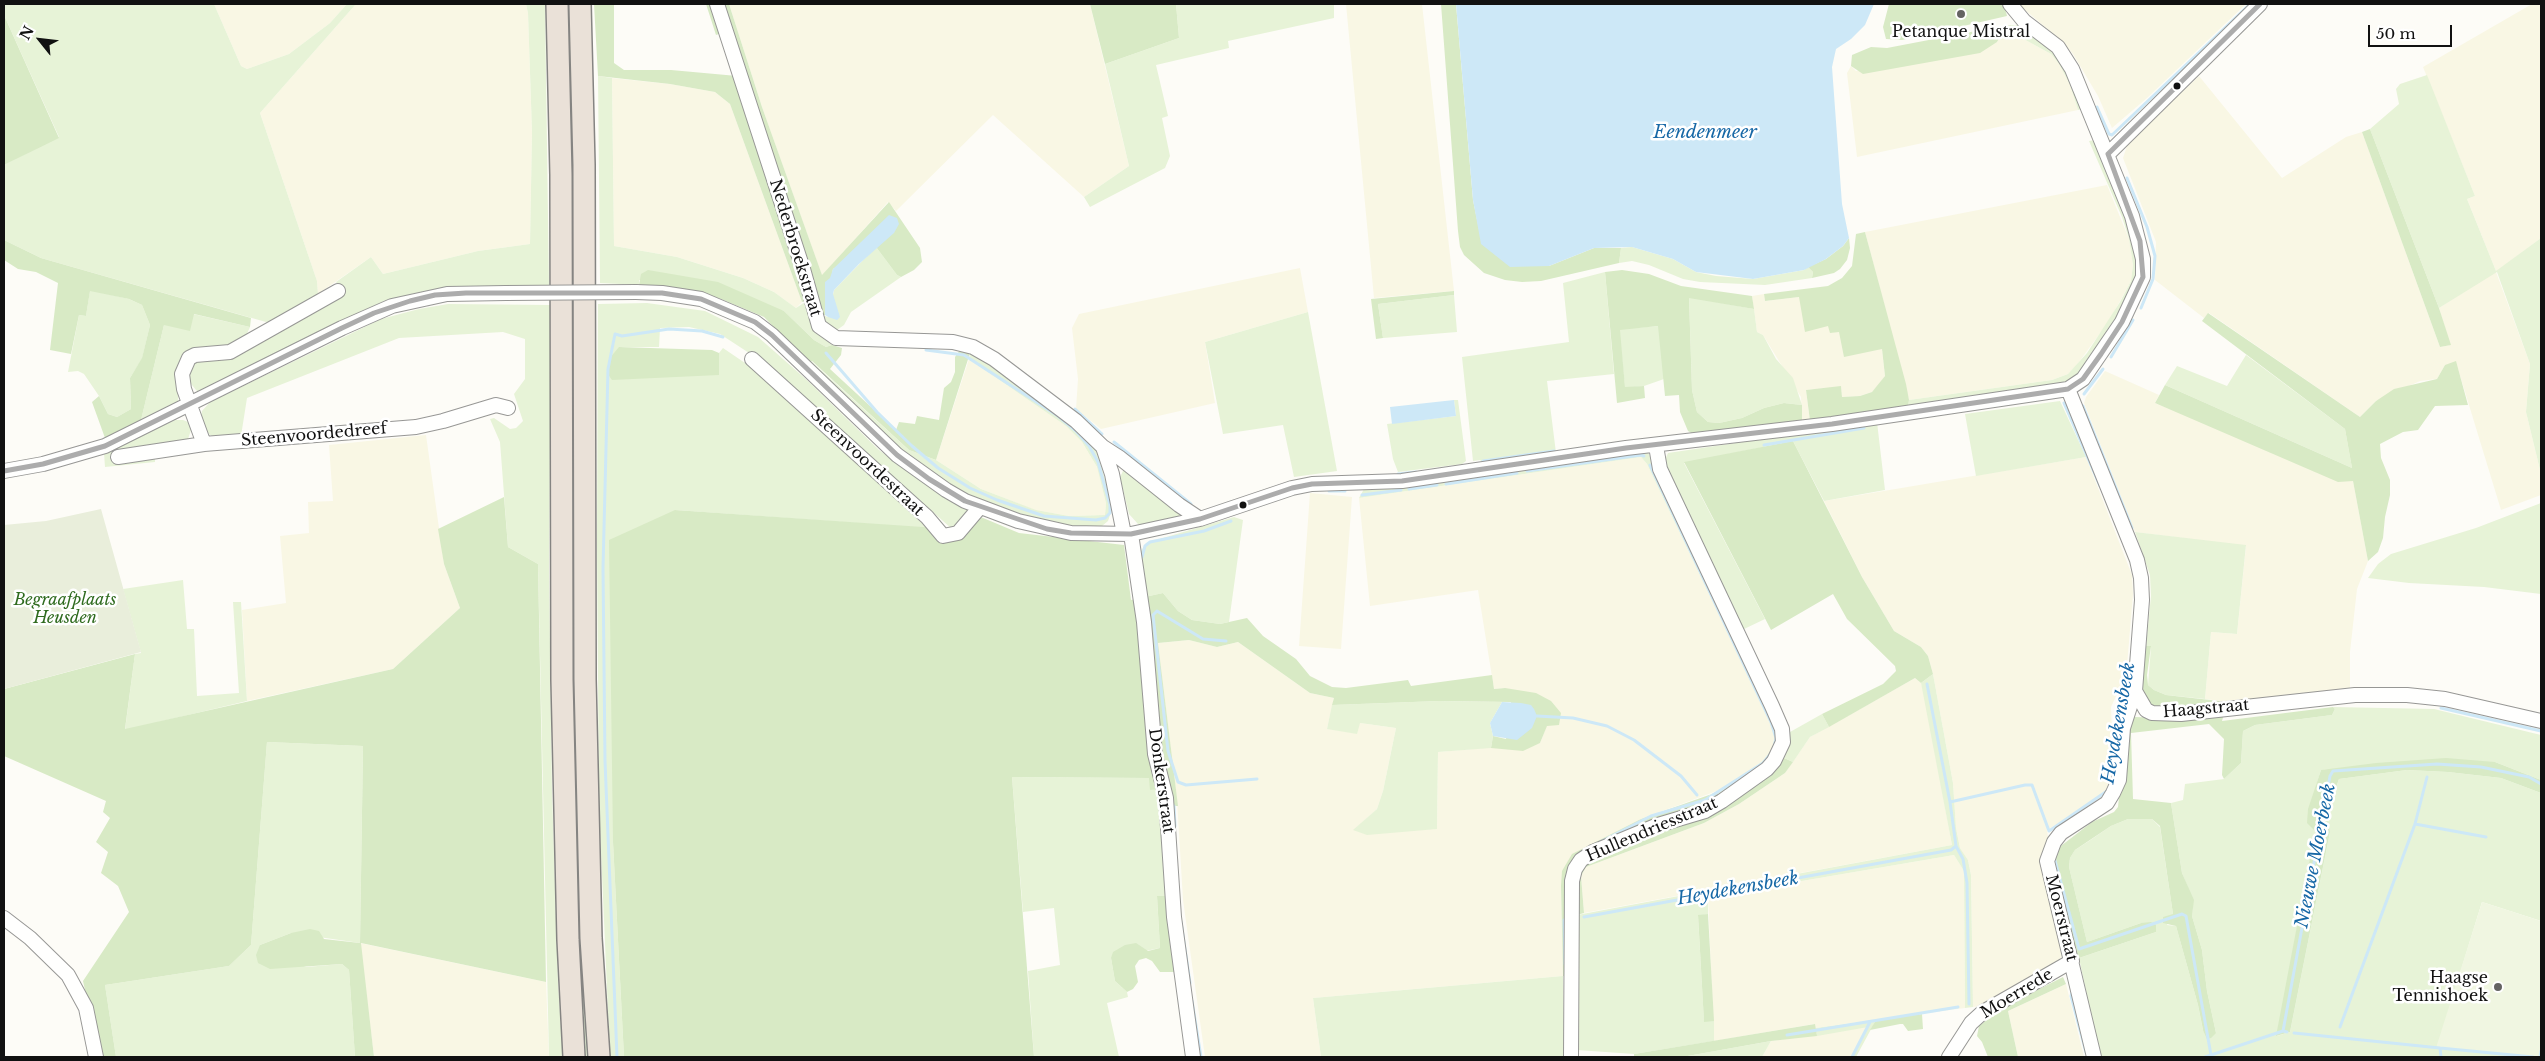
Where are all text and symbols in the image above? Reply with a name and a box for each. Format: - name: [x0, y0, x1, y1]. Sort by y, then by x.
- marker: Petanque Mistral: [1955, 8, 1967, 20]
- north arrow: [15, 15, 65, 65]
- scale bar: [2370, 15, 2454, 47]
- place label: Petanque Mistral: [1892, 22, 2030, 42]
- text: N: [16, 23, 38, 43]
- text: 50 m: [2376, 24, 2416, 43]
- unlabelled marker: [2172, 81, 2182, 91]
- water label: Eendenmeer: [1653, 122, 1757, 144]
- street label: Nederbroekstraat: [765, 177, 825, 319]
- street label: Steenvoordestraat: [806, 406, 928, 520]
- street label: Steenvoordedreef: [240, 419, 388, 451]
- unlabelled marker: [1238, 500, 1248, 510]
- park label: Begraafplaats Heusden: [14, 590, 116, 628]
- water label: Heydekensbeek: [2098, 661, 2140, 785]
- street label: Haagstraat: [2162, 696, 2250, 722]
- street label: Donkerstraat: [1144, 727, 1178, 835]
- water label: Nieuwe Moerbeek: [2291, 782, 2341, 930]
- street label: Hullendriesstraat: [1583, 794, 1721, 866]
- water label: Heydekensbeek: [1676, 868, 1800, 910]
- street label: Moerstraat: [2041, 873, 2081, 963]
- street label: Moerrede: [1977, 965, 2057, 1023]
- place label: Haagse Tennishoek: [2392, 968, 2488, 1006]
- marker: Haagse Tennishoek: [2492, 981, 2504, 993]

